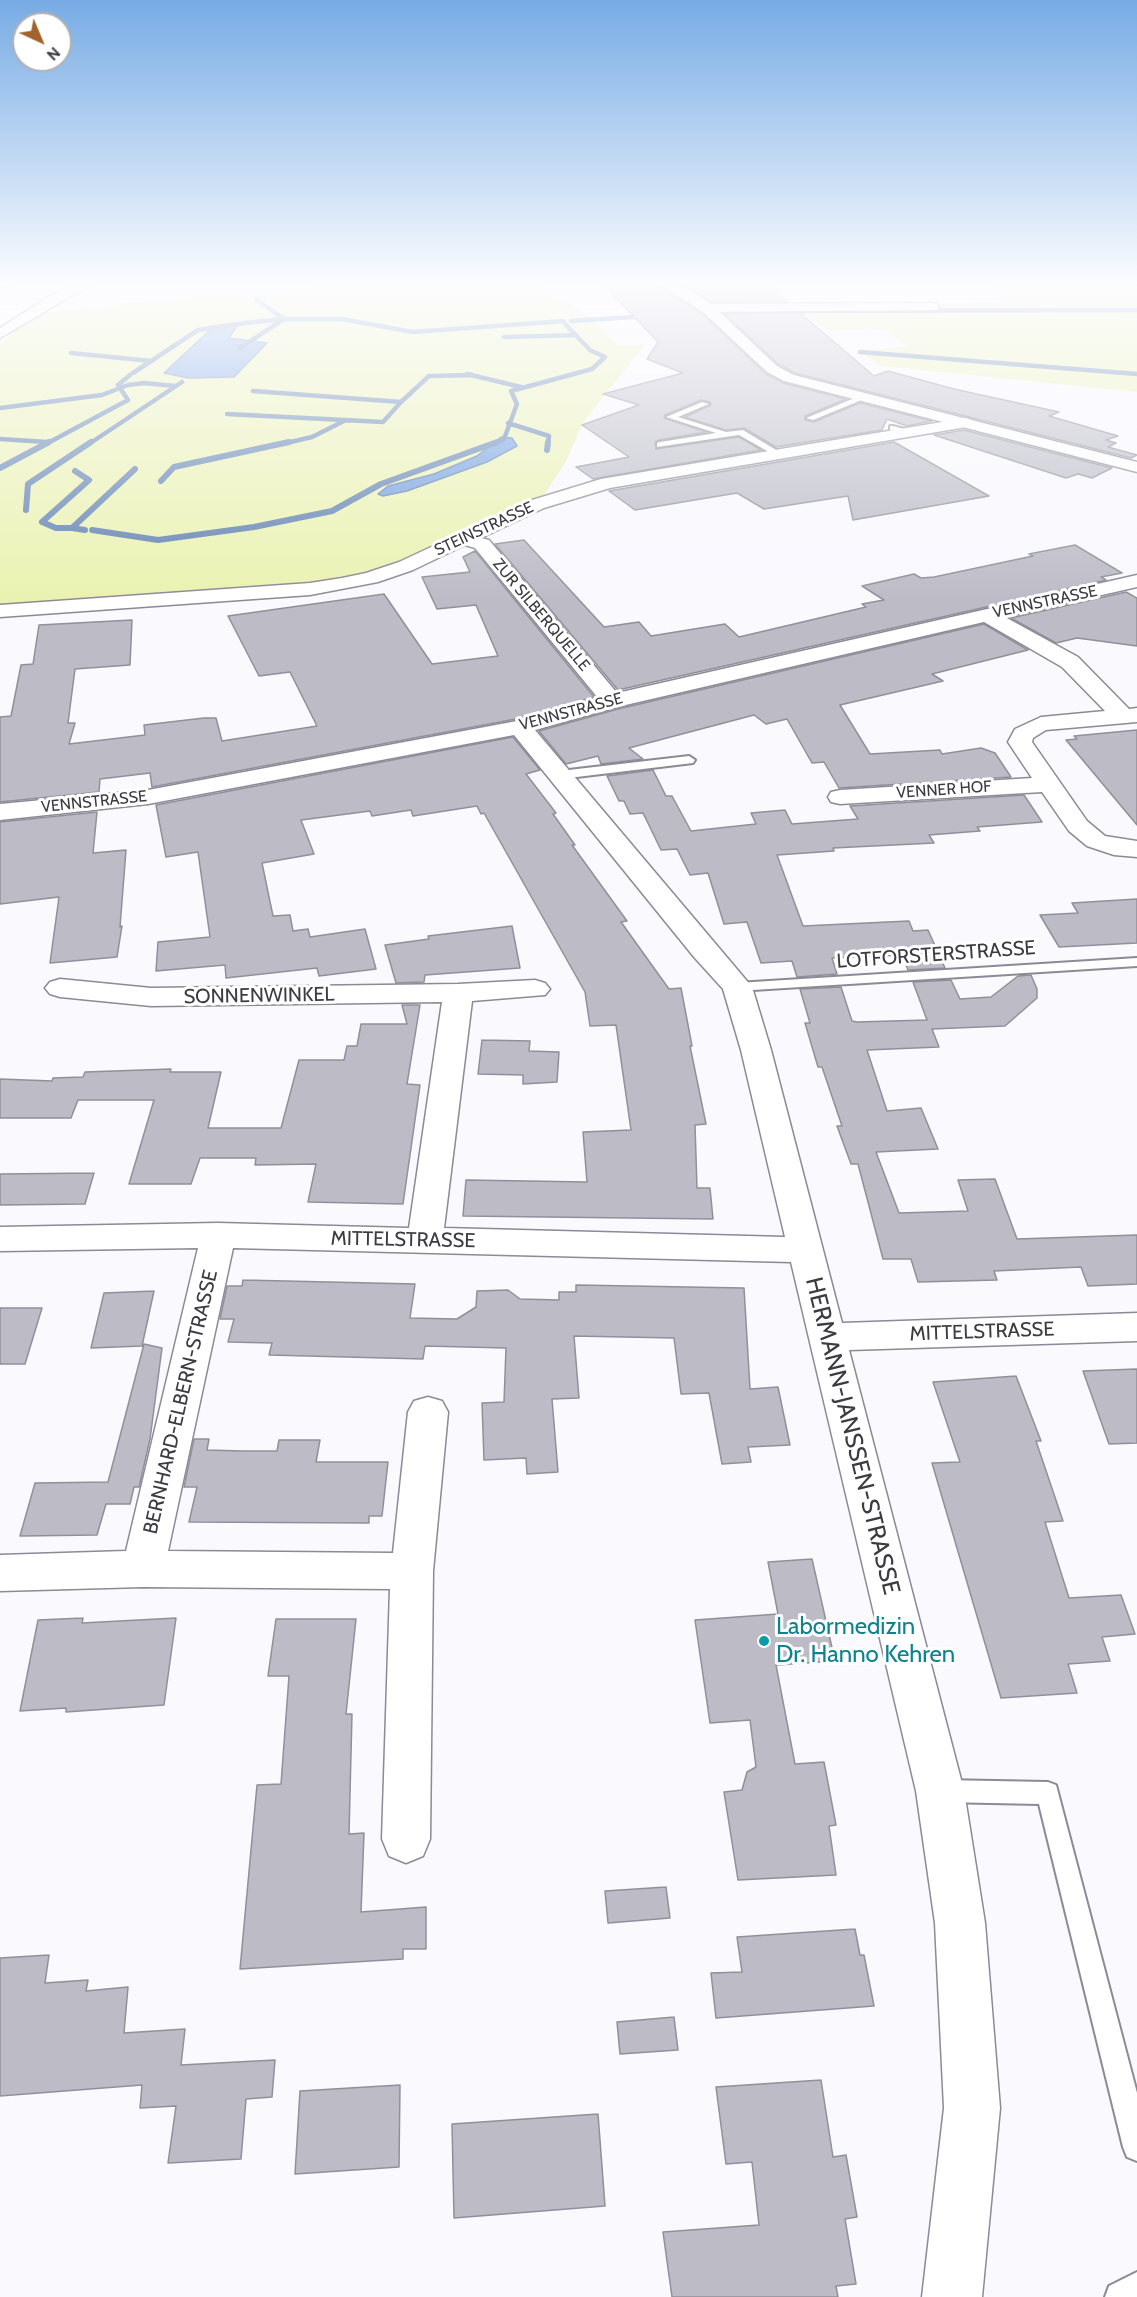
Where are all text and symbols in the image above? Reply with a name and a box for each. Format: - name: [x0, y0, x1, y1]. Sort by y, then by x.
- north arrow: [12, 12, 72, 72]
- text: N: [43, 43, 64, 65]
- street label: STEINSTRASSE: [431, 498, 537, 560]
- street label: ZUR SILBERQUELLE: [488, 555, 594, 675]
- street label: VENNSTRASSE: [991, 582, 1099, 622]
- street label: VENNSTRASSE: [517, 689, 625, 735]
- street label: VENNER HOF: [896, 777, 992, 803]
- street label: VENNSTRASSE: [40, 787, 148, 817]
- street label: LOTFORSTERSTRASSE: [836, 936, 1036, 974]
- street label: SONNENWINKEL: [183, 983, 335, 1009]
- street label: MITTELSTRASSE: [330, 1227, 476, 1253]
- street label: BERNHARD-ELBERN-STRASSE: [139, 1268, 223, 1536]
- street label: HERMANN-JANSSEN-STRASSE: [799, 1274, 905, 1598]
- street label: MITTELSTRASSE: [909, 1317, 1055, 1347]
- place label: Labormedizin Dr. Hanno Kehren: [776, 1613, 955, 1669]
- marker: Labormedizin Dr. Hanno Kehren: [757, 1634, 771, 1648]

